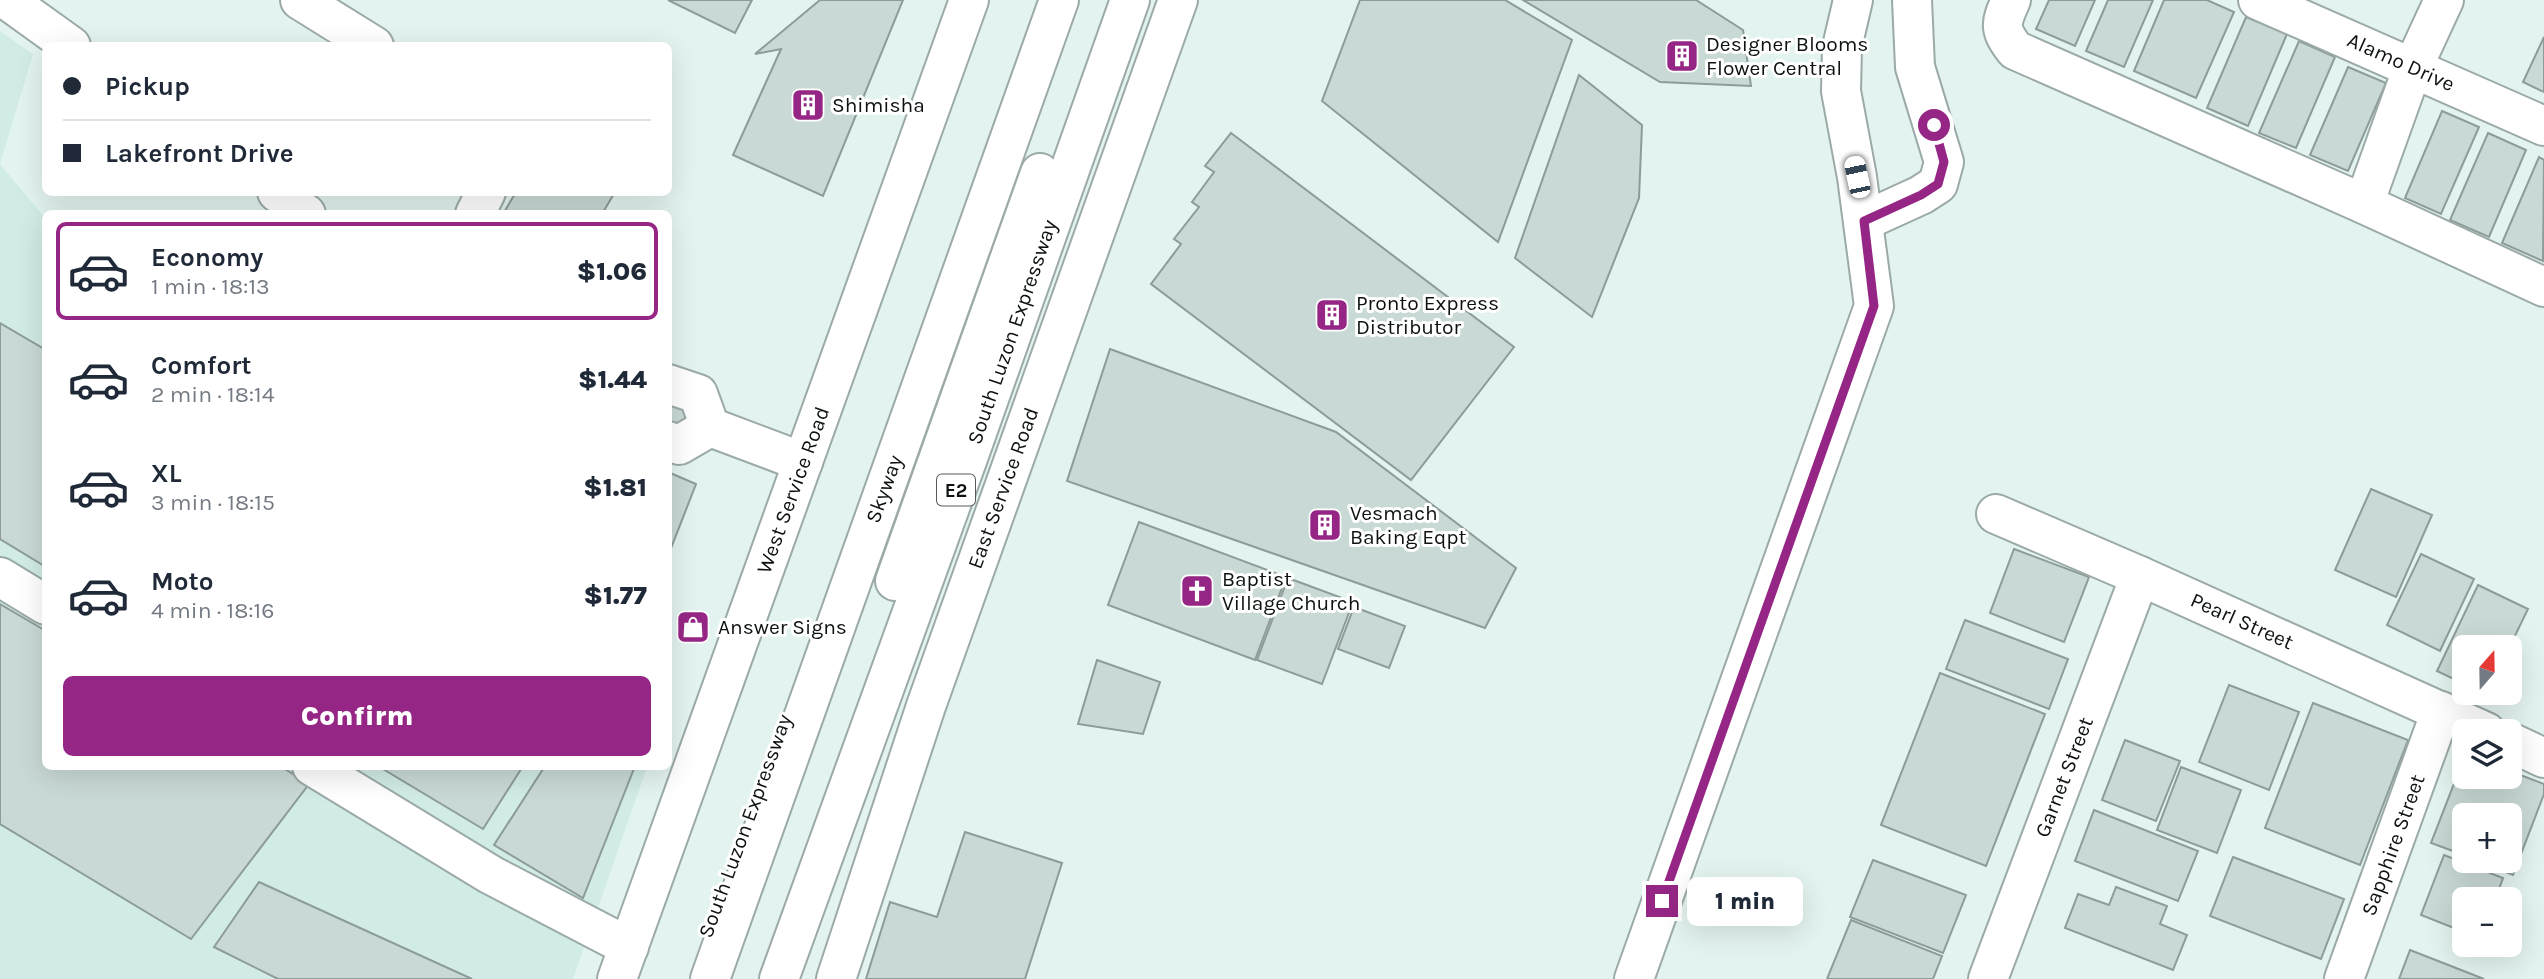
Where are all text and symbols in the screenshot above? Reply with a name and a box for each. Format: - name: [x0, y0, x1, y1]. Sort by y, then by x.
- street label: Alamo Drive: [2344, 28, 2458, 96]
- place label: Designer Blooms Flower Central: [1706, 32, 1868, 80]
- building icon: Designer Blooms Flower Central: [1663, 37, 1701, 75]
- text: Pickup: [105, 71, 190, 102]
- building icon: Shimisha: [789, 86, 827, 124]
- place label: Shimisha: [832, 93, 925, 117]
- route start: [1918, 109, 1950, 141]
- text: Lakefront Drive: [105, 138, 294, 169]
- car: [1843, 154, 1872, 200]
- street label: South Luzon Expressway: [962, 216, 1062, 447]
- icon: car: [67, 240, 130, 303]
- text: Economy: [151, 242, 263, 273]
- text: $1.06: [577, 256, 647, 287]
- text: 1 min · 18:13: [151, 273, 270, 300]
- place label: Pronto Express Distributor: [1356, 291, 1499, 339]
- building icon: Pronto Express Distributor: [1313, 296, 1351, 334]
- icon: car: [67, 348, 130, 411]
- text: Comfort: [151, 350, 252, 381]
- text: $1.44: [578, 364, 647, 395]
- text: 2 min · 18:14: [151, 381, 275, 408]
- street label: West Service Road: [752, 403, 834, 577]
- street label: East Service Road: [963, 404, 1043, 572]
- street label: Skyway: [861, 452, 907, 526]
- icon: car: [67, 456, 130, 519]
- text: XL: [151, 458, 182, 489]
- text: $1.81: [583, 472, 647, 503]
- road number: E2: [937, 475, 975, 505]
- text: 3 min · 18:15: [151, 489, 275, 516]
- place label: Vesmach Baking Eqpt: [1350, 501, 1467, 549]
- building icon: Vesmach Baking Eqpt: [1306, 506, 1344, 544]
- icon: car: [67, 564, 130, 627]
- text: Moto: [151, 566, 213, 597]
- place label: Baptist Village Church: [1222, 567, 1360, 615]
- church icon: Baptist Village Church: [1178, 572, 1216, 610]
- text: $1.77: [584, 580, 647, 611]
- street label: Pearl Street: [2187, 588, 2297, 654]
- text: 4 min · 18:16: [151, 597, 274, 624]
- shop icon: Answer Signs: [674, 608, 712, 646]
- place label: Answer Signs: [718, 615, 847, 639]
- north arrow: [2452, 635, 2522, 705]
- map controls: [2452, 635, 2522, 957]
- button: Confirm: [63, 676, 651, 756]
- street label: South Luzon Expressway: [693, 711, 797, 941]
- street label: Garnet Street: [2030, 713, 2098, 840]
- button: layers: [2452, 719, 2522, 789]
- street label: Sapphire Street: [2356, 771, 2430, 919]
- button: +: [2452, 803, 2522, 873]
- callout: 1 min: [1686, 876, 1802, 926]
- route end: [1646, 885, 1678, 917]
- button: −: [2452, 887, 2522, 957]
- text: 1 min: [1715, 888, 1775, 915]

